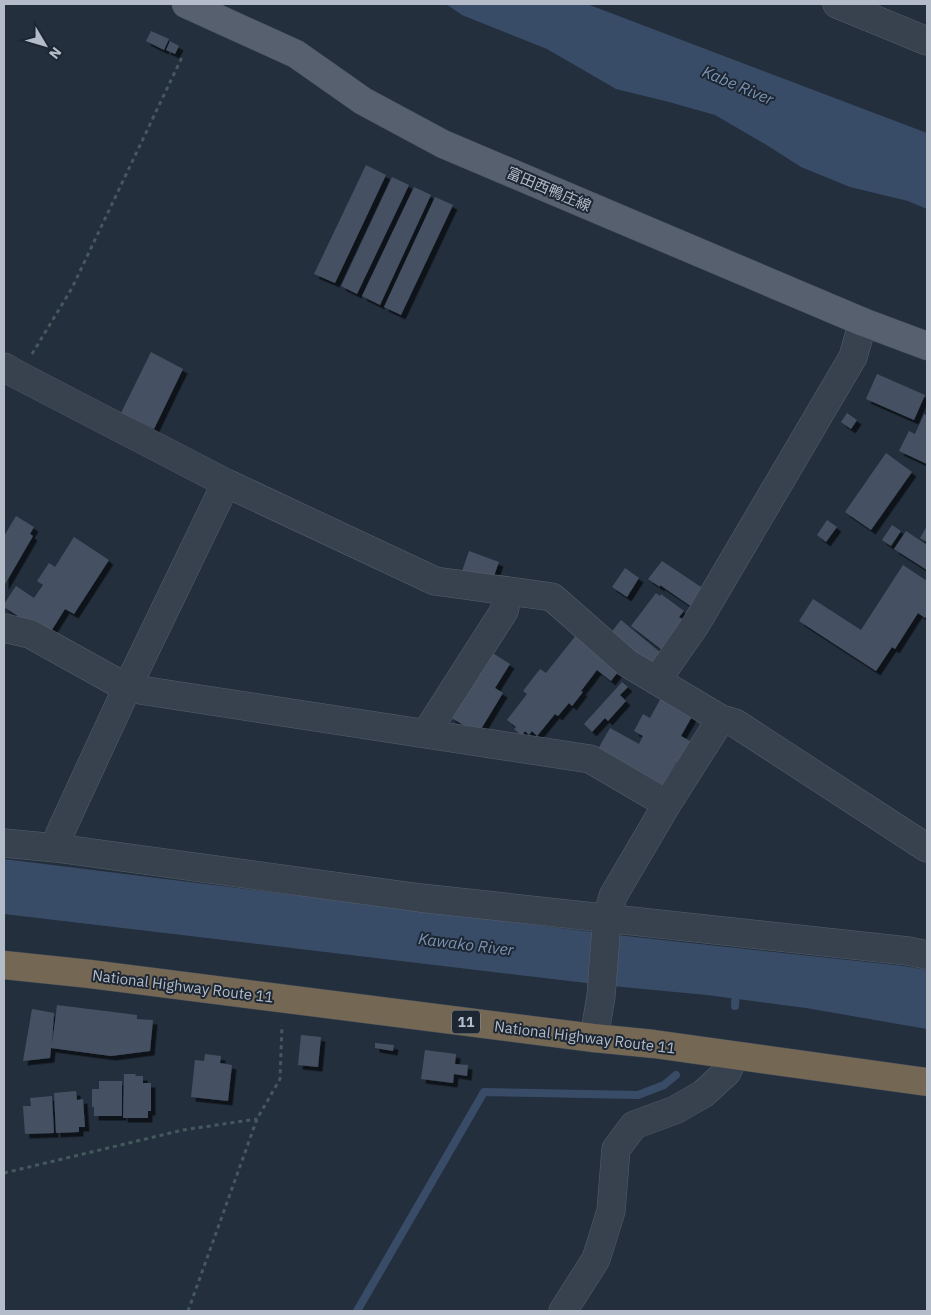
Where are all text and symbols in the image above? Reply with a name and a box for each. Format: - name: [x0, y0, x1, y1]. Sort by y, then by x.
- north arrow: [20, 20, 70, 70]
- text: N: [45, 43, 65, 63]
- water label: Kabe River: [699, 61, 778, 109]
- street label: 富田西鴨庄線: [504, 163, 594, 215]
- water label: Kawako River: [417, 928, 516, 960]
- street label: National Highway Route 11: [91, 965, 275, 1007]
- road number: 11: [452, 1010, 480, 1034]
- street label: National Highway Route 11: [493, 1016, 677, 1058]

